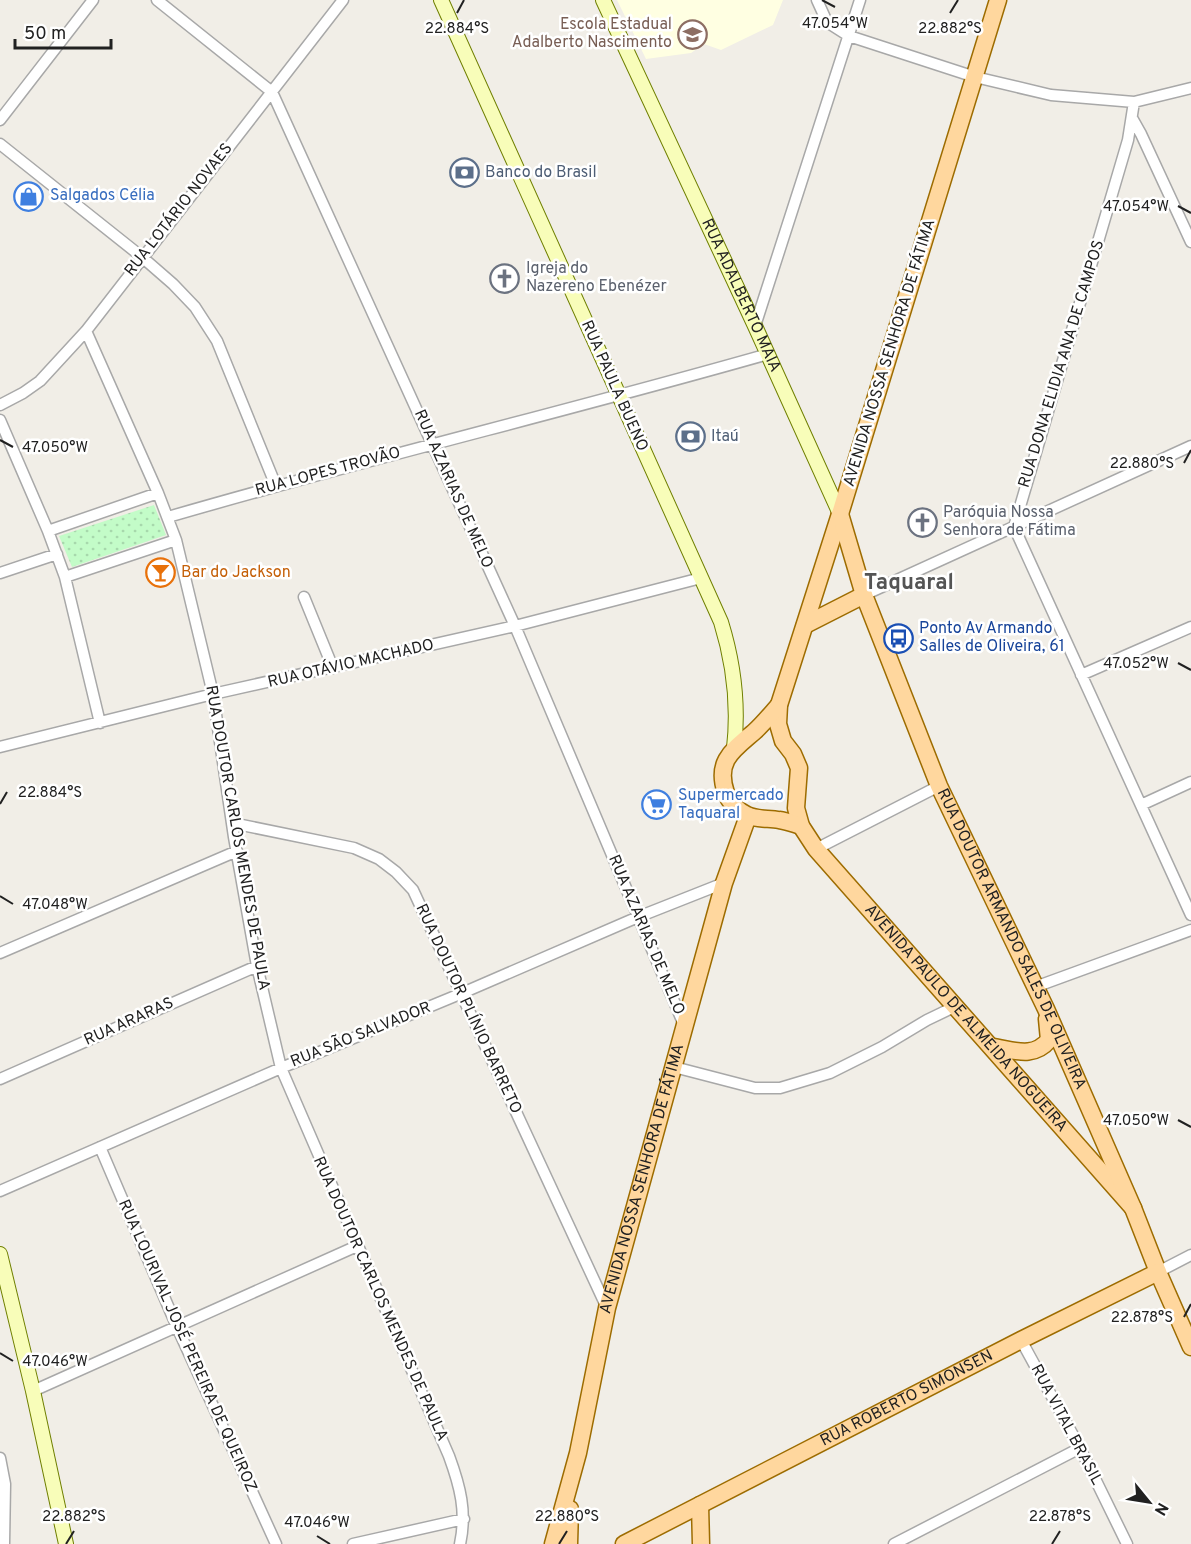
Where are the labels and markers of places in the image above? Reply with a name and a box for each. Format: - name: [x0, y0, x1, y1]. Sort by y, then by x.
- place label: Escola Estadual Adalberto Nascimento: [512, 15, 672, 53]
- school or university icon: Escola Estadual Adalberto Nascimento: [677, 18, 709, 50]
- bank icon: Banco do Brasil: [448, 157, 480, 189]
- place label: Banco do Brasil: [485, 163, 597, 183]
- shop icon: Salgados Célia: [13, 180, 45, 212]
- place label: Salgados Célia: [50, 186, 155, 206]
- place label: Igreja do Nazereno Ebenézer: [526, 259, 667, 297]
- church icon: Igreja do Nazereno Ebenézer: [489, 262, 521, 294]
- bank icon: Itaú: [674, 421, 706, 453]
- place label: Itaú: [711, 427, 739, 447]
- place label: Paróquia Nossa Senhora de Fátima: [943, 503, 1076, 541]
- church icon: Paróquia Nossa Senhora de Fátima: [906, 506, 938, 538]
- bar icon: Bar do Jackson: [144, 557, 176, 589]
- place label: Bar do Jackson: [181, 563, 291, 583]
- place label: Ponto Av Armando Salles de Oliveira, 61: [919, 619, 1065, 657]
- bus stop icon: Ponto Av Armando Salles de Oliveira, 61: [882, 622, 914, 654]
- place label: Supermercado Taquaral: [678, 786, 784, 824]
- supermarket icon: Supermercado Taquaral: [641, 789, 673, 821]

